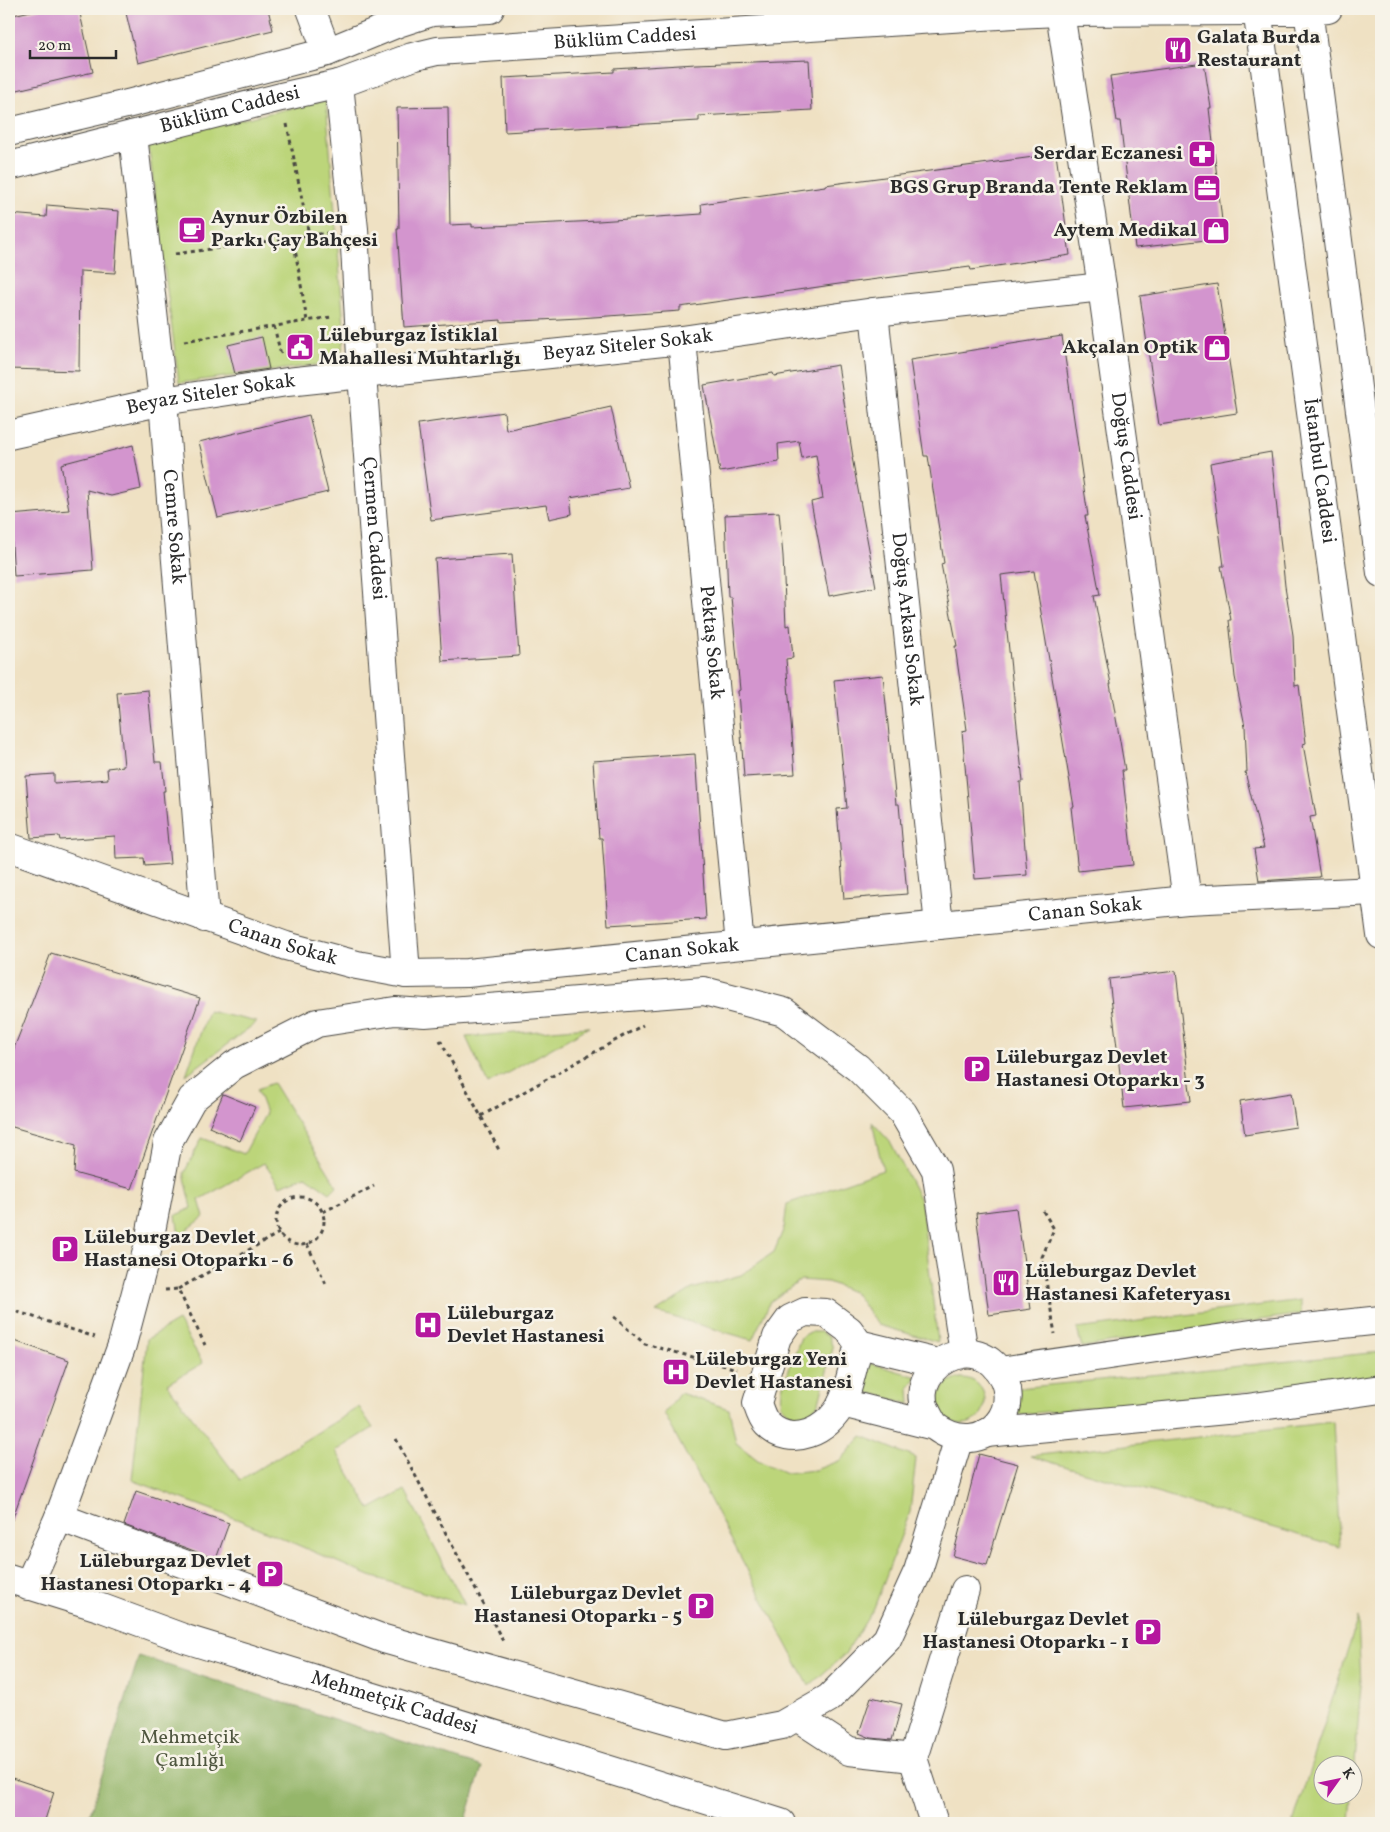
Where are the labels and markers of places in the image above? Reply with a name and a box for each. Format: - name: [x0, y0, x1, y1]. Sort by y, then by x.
- place label: Galata Burda Restaurant: [1197, 24, 1320, 75]
- restaurant icon: Galata Burda Restaurant: [1163, 35, 1193, 65]
- pharmacy icon: Serdar Eczanesi: [1187, 139, 1217, 169]
- place label: Serdar Eczanesi: [1033, 140, 1183, 168]
- office icon: BGS Grup Branda Tente Reklam: [1192, 173, 1222, 203]
- place label: BGS Grup Branda Tente Reklam: [890, 174, 1188, 202]
- place label: Aynur Özbilen Parkı Çay Bahçesi: [211, 204, 378, 255]
- cafe icon: Aynur Özbilen Parkı Çay Bahçesi: [177, 215, 207, 245]
- shop icon: Aytem Medikal: [1201, 216, 1231, 246]
- place label: Aytem Medikal: [1054, 217, 1197, 245]
- place label: Lüleburgaz İstiklal Mahallesi Muhtarlığı: [319, 322, 521, 373]
- public building icon: Lüleburgaz İstiklal Mahallesi Muhtarlığı: [285, 332, 315, 362]
- shop icon: Akçalan Optik: [1202, 333, 1232, 363]
- place label: Akçalan Optik: [1063, 334, 1198, 362]
- place label: Lüleburgaz Devlet Hastanesi Otoparkı - 3: [996, 1044, 1205, 1095]
- parking icon: Lüleburgaz Devlet Hastanesi Otoparkı - 3: [962, 1054, 992, 1084]
- place label: Lüleburgaz Devlet Hastanesi Otoparkı - 6: [84, 1224, 293, 1275]
- parking icon: Lüleburgaz Devlet Hastanesi Otoparkı - 6: [50, 1234, 80, 1264]
- place label: Lüleburgaz Devlet Hastanesi Kafeteryası: [1025, 1258, 1231, 1309]
- restaurant icon: Lüleburgaz Devlet Hastanesi Kafeteryası: [991, 1268, 1021, 1298]
- place label: Lüleburgaz Devlet Hastanesi: [447, 1300, 605, 1351]
- hospital icon: Lüleburgaz Devlet Hastanesi: [413, 1310, 443, 1340]
- place label: Lüleburgaz Yeni Devlet Hastanesi: [695, 1346, 853, 1397]
- hospital icon: Lüleburgaz Yeni Devlet Hastanesi: [661, 1357, 691, 1387]
- place label: Lüleburgaz Devlet Hastanesi Otoparkı - 4: [40, 1548, 251, 1599]
- parking icon: Lüleburgaz Devlet Hastanesi Otoparkı - 4: [255, 1559, 285, 1589]
- place label: Lüleburgaz Devlet Hastanesi Otoparkı - 5: [474, 1580, 682, 1631]
- parking icon: Lüleburgaz Devlet Hastanesi Otoparkı - 5: [686, 1591, 716, 1621]
- place label: Lüleburgaz Devlet Hastanesi Otoparkı - 1: [923, 1606, 1129, 1657]
- parking icon: Lüleburgaz Devlet Hastanesi Otoparkı - 1: [1133, 1617, 1163, 1647]

